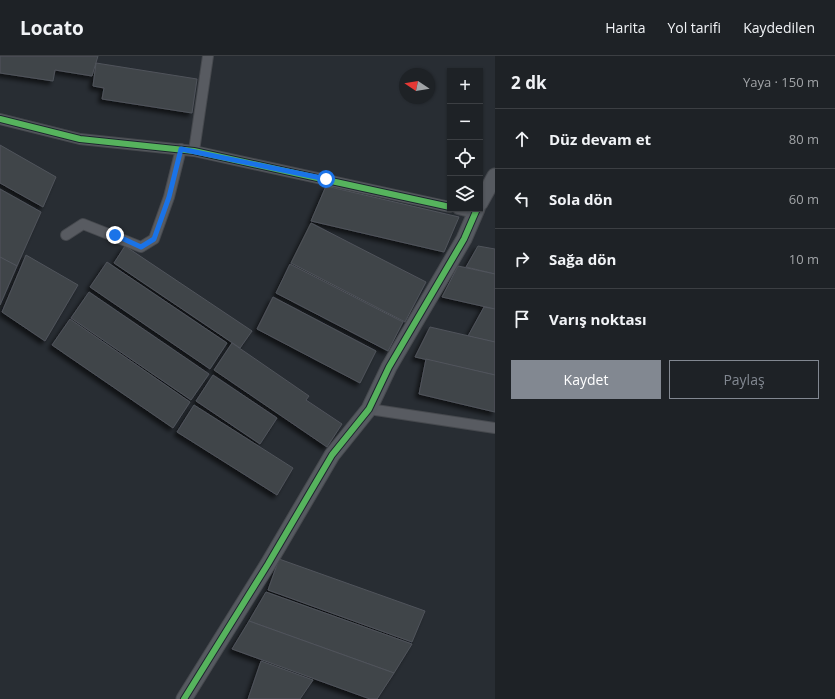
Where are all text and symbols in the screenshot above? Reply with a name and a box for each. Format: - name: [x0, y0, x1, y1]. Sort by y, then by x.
- text: Locato: [20, 15, 84, 41]
- text: Harita: [605, 18, 645, 37]
- text: Yol tarifi: [667, 18, 721, 37]
- text: Kaydedilen: [743, 18, 815, 37]
- north arrow: [399, 68, 435, 104]
- map controls: [447, 68, 483, 212]
- button: +: [447, 68, 483, 104]
- text: 2 dk: [511, 71, 546, 94]
- text: Yaya · 150 m: [743, 73, 819, 91]
- button: −: [447, 104, 483, 140]
- icon: ahead: [511, 128, 533, 150]
- text: Düz devam et: [549, 129, 651, 149]
- text: 80 m: [789, 130, 819, 148]
- button: locate: [447, 140, 483, 176]
- route start: [317, 170, 335, 188]
- button: layers: [447, 176, 483, 212]
- icon: left: [511, 188, 533, 210]
- text: Sola dön: [549, 189, 613, 209]
- text: 60 m: [789, 190, 819, 208]
- route end: [106, 226, 124, 244]
- icon: right: [511, 248, 533, 270]
- text: Sağa dön: [549, 249, 616, 269]
- text: 10 m: [789, 250, 819, 268]
- icon: arrive: [511, 308, 533, 330]
- text: Varış noktası: [549, 309, 647, 329]
- button: Kaydet: [511, 360, 661, 399]
- button: Paylaş: [669, 360, 819, 399]

